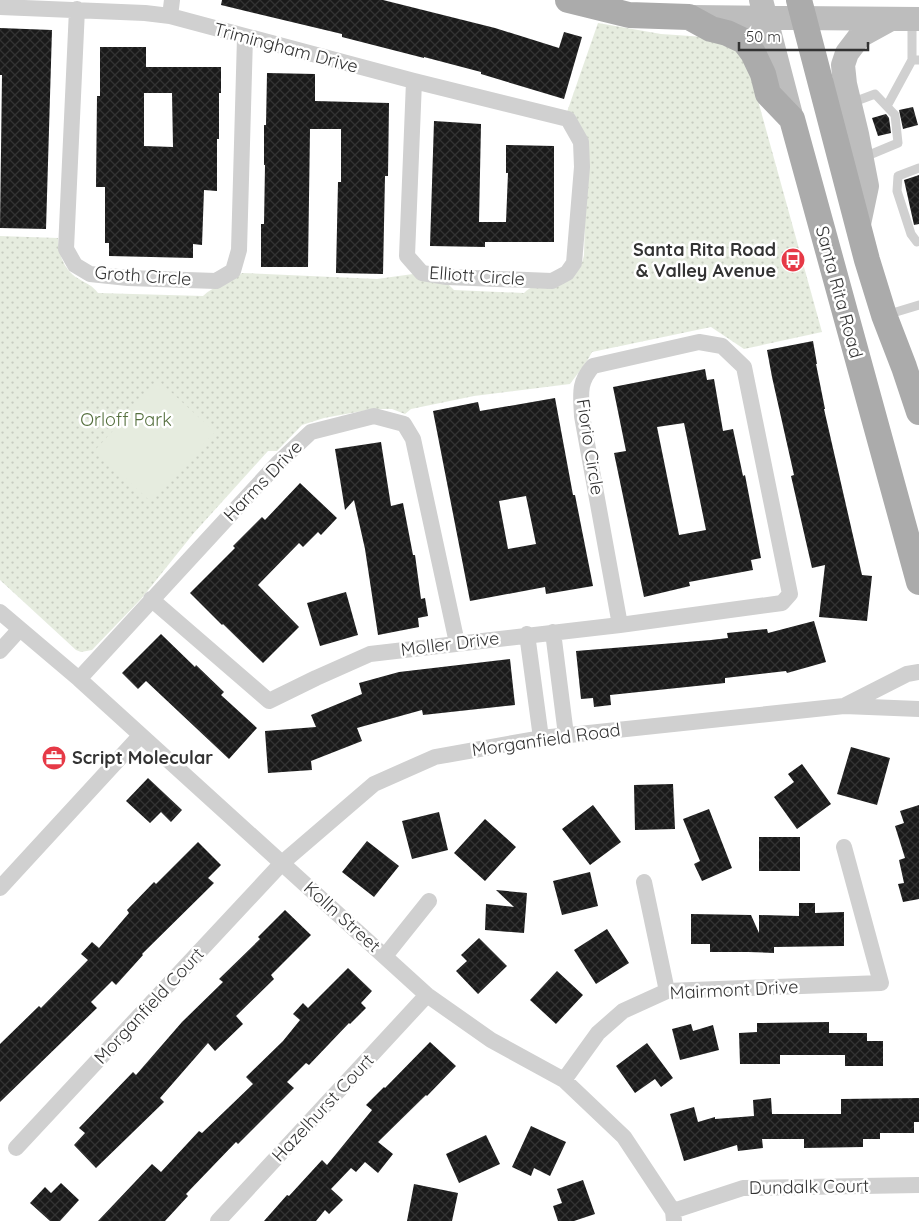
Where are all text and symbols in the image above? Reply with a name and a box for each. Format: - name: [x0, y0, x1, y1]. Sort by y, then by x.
- street label: Trimingham Drive: [212, 17, 361, 78]
- scale bar: [739, 20, 868, 52]
- text: 50 m: [746, 27, 781, 46]
- street label: Santa Rita Road: [811, 223, 868, 360]
- place label: Santa Rita Road & Valley Avenue: [633, 238, 776, 282]
- bus stop icon: Santa Rita Road & Valley Avenue: [780, 247, 806, 273]
- street label: Groth Circle: [94, 261, 192, 290]
- street label: Elliott Circle: [428, 261, 526, 290]
- street label: Fiorio Circle: [572, 397, 609, 497]
- park label: Orloff Park: [80, 408, 172, 431]
- street label: Harms Drive: [218, 435, 307, 526]
- street label: Moller Drive: [399, 626, 501, 661]
- street label: Morganfield Road: [470, 718, 622, 761]
- office icon: Script Molecular: [41, 745, 67, 771]
- place label: Script Molecular: [72, 746, 213, 769]
- street label: Kolln Street: [299, 876, 385, 957]
- street label: Morganfield Court: [89, 943, 209, 1069]
- street label: Mairmont Drive: [669, 975, 799, 1004]
- street label: Hazelhurst Court: [267, 1049, 379, 1166]
- street label: Dundalk Court: [749, 1174, 869, 1199]

